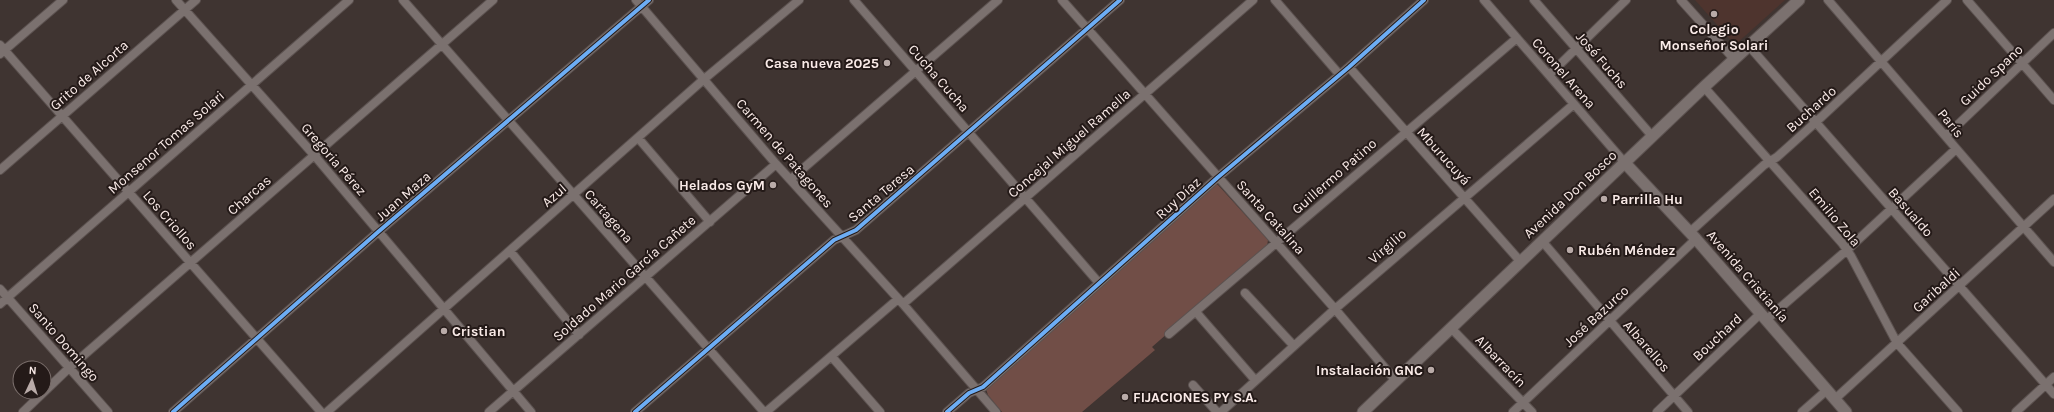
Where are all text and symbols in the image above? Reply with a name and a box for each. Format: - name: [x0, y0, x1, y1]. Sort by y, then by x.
- marker: Colegio Monseñor Solari: [1709, 9, 1719, 19]
- place label: Colegio Monseñor Solari: [1660, 21, 1768, 54]
- street label: José Fuchs: [1572, 28, 1631, 92]
- street label: Coronel Arena: [1528, 34, 1599, 112]
- street label: Grito de Alcorta: [47, 37, 132, 114]
- street label: Cucha Cucha: [905, 41, 973, 116]
- street label: Guido Spano: [1956, 41, 2027, 110]
- place label: Casa nueva 2025: [765, 55, 879, 72]
- marker: Casa nueva 2025: [882, 58, 892, 68]
- street label: Buchardo: [1783, 82, 1840, 136]
- street label: Concejal Miguel Ramella: [1004, 85, 1134, 201]
- street label: Monsenor Tomas Solari: [105, 87, 228, 198]
- street label: Carmen de Patagones: [733, 95, 837, 211]
- street label: París: [1934, 106, 1967, 141]
- street label: Gregoria Pérez: [297, 119, 370, 199]
- street label: Mburucuyá: [1413, 124, 1474, 189]
- street label: Guillermo Patino: [1288, 135, 1380, 218]
- street label: Avenida Don Bosco: [1520, 147, 1620, 242]
- street label: Santa Teresa: [845, 161, 918, 226]
- street label: Juan Maza: [372, 168, 434, 225]
- street label: Charcas: [224, 172, 275, 219]
- street label: Ruy Díaz: [1152, 174, 1204, 223]
- place label: Helados GyM: [679, 177, 765, 194]
- street label: Santa Catalina: [1233, 177, 1309, 258]
- street label: Azul: [539, 180, 570, 211]
- marker: Helados GyM: [768, 180, 778, 190]
- street label: Emilio Zola: [1805, 184, 1864, 250]
- street label: Basualdo: [1885, 184, 1937, 240]
- street label: Cartagena: [581, 186, 637, 247]
- street label: Los Criollos: [139, 187, 200, 254]
- place label: Parrilla Hu: [1612, 191, 1683, 208]
- marker: Parrilla Hu: [1599, 194, 1609, 204]
- street label: Soldado Mario García Cañete: [549, 212, 699, 345]
- street label: Virgilio: [1365, 225, 1410, 267]
- street label: Avenida Cristianía: [1703, 227, 1792, 326]
- place label: Rubén Méndez: [1578, 242, 1675, 259]
- marker: Rubén Méndez: [1565, 245, 1575, 255]
- street label: Garibaldi: [1909, 265, 1964, 316]
- street label: José Bazurco: [1560, 282, 1632, 351]
- street label: Santo Domingo: [25, 299, 103, 385]
- street label: Bouchard: [1689, 310, 1746, 365]
- street label: Albarellos: [1620, 317, 1674, 376]
- place label: Cristian: [452, 323, 505, 340]
- marker: Cristian: [439, 326, 449, 336]
- street label: Albarracín: [1472, 332, 1530, 391]
- north arrow: [12, 360, 52, 400]
- place label: Instalación GNC: [1316, 362, 1423, 379]
- text: N: [28, 364, 37, 377]
- marker: Instalación GNC: [1426, 365, 1436, 375]
- place label: FIJACIONES PY S.A.: [1133, 389, 1257, 406]
- marker: FIJACIONES PY S.A.: [1120, 392, 1130, 402]

